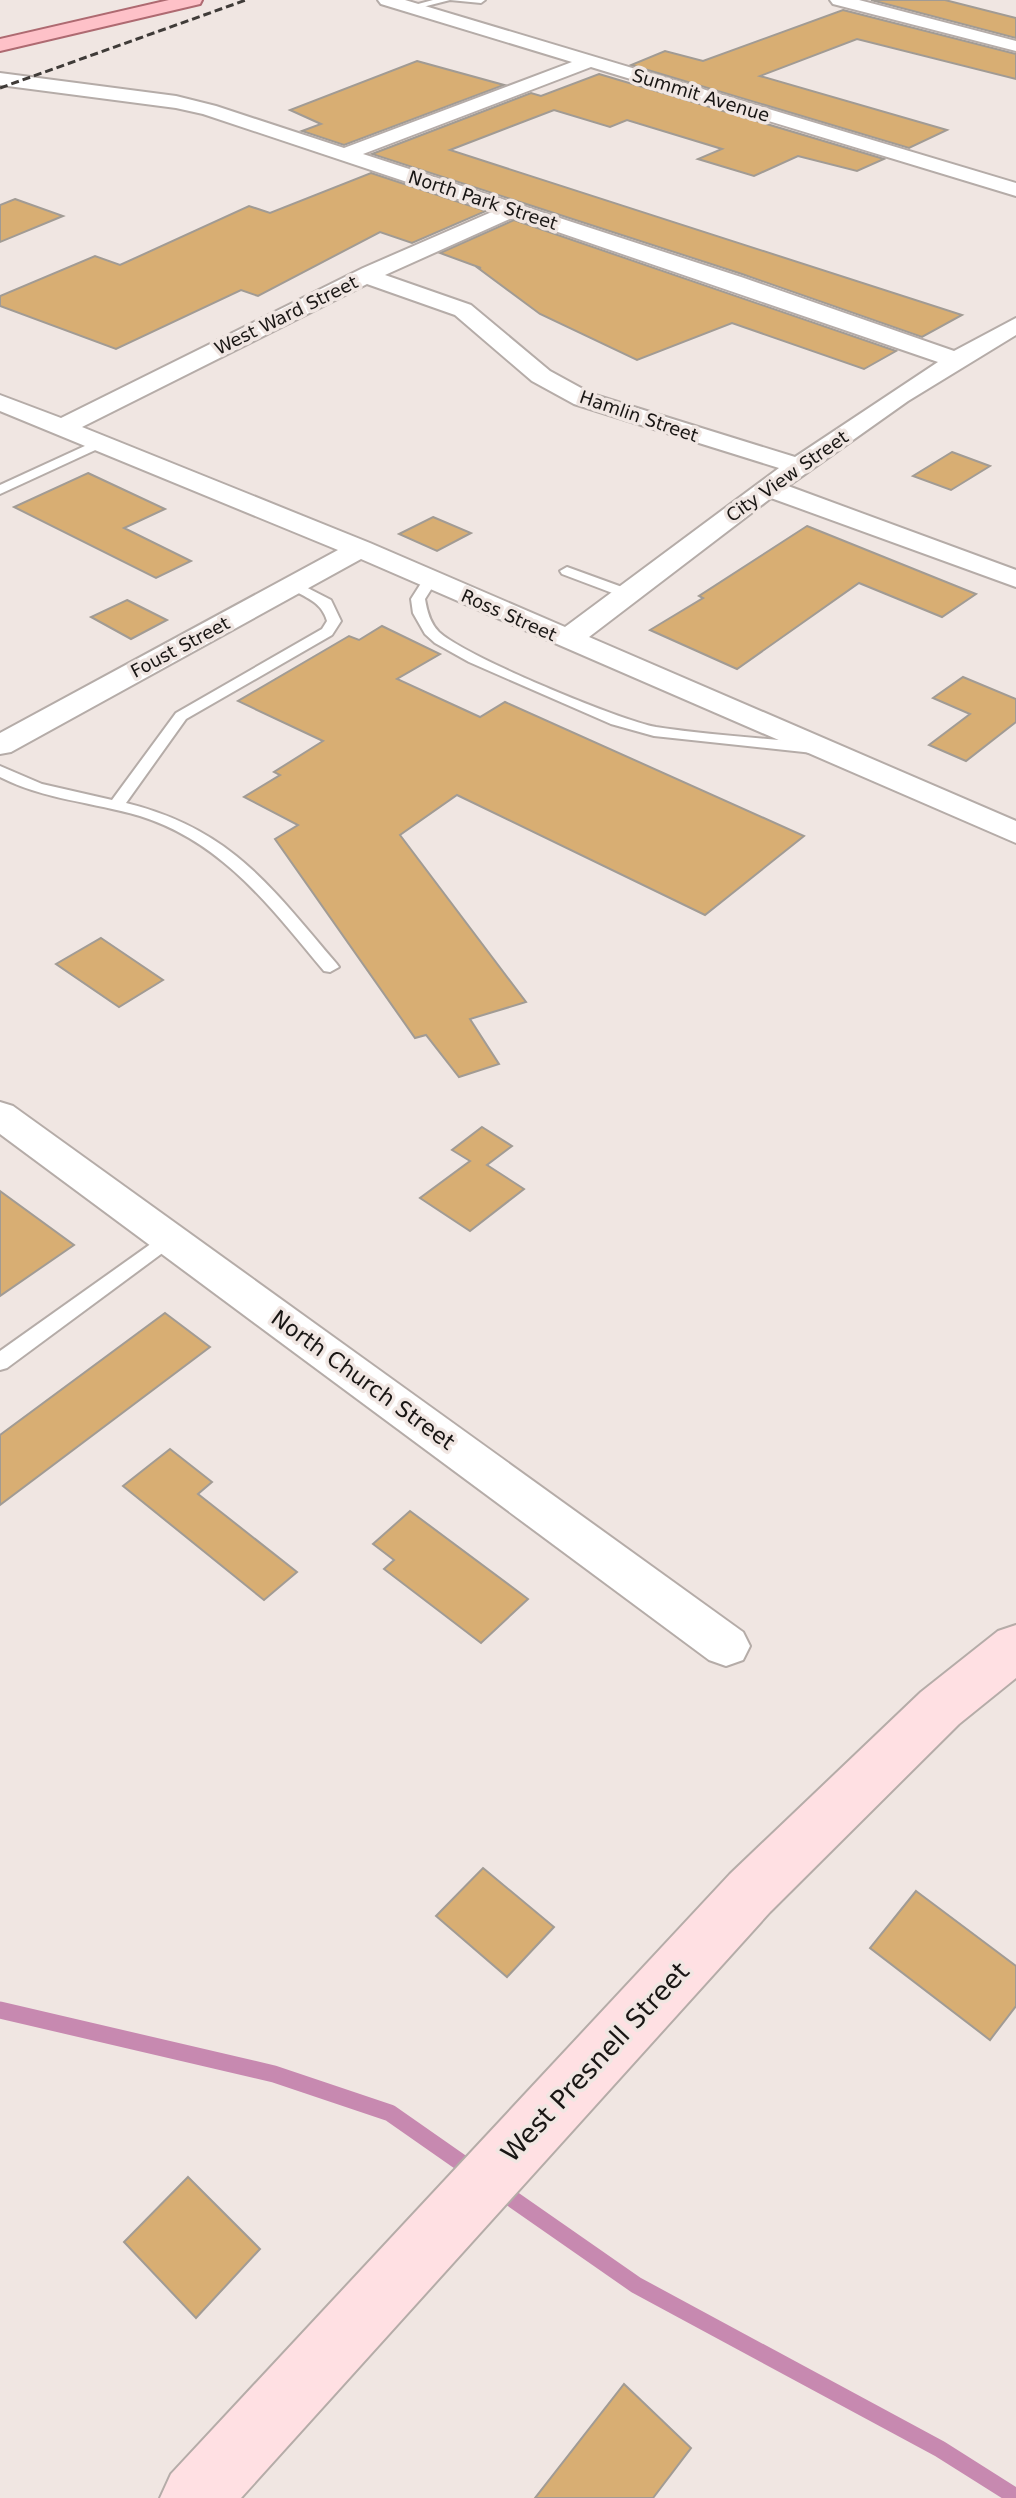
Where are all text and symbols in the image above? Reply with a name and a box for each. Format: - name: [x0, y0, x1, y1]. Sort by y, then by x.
- street label: Summit Avenue: [630, 64, 772, 126]
- street label: North Park Street: [406, 166, 560, 234]
- street label: West Ward Street: [211, 271, 361, 359]
- street label: Hamlin Street: [577, 386, 701, 446]
- street label: City View Street: [722, 426, 852, 526]
- street label: Ross Street: [458, 585, 560, 645]
- street label: Foust Street: [127, 612, 233, 682]
- street label: North Church Street: [267, 1305, 460, 1455]
- street label: West Presnell Street: [495, 1956, 695, 2168]

